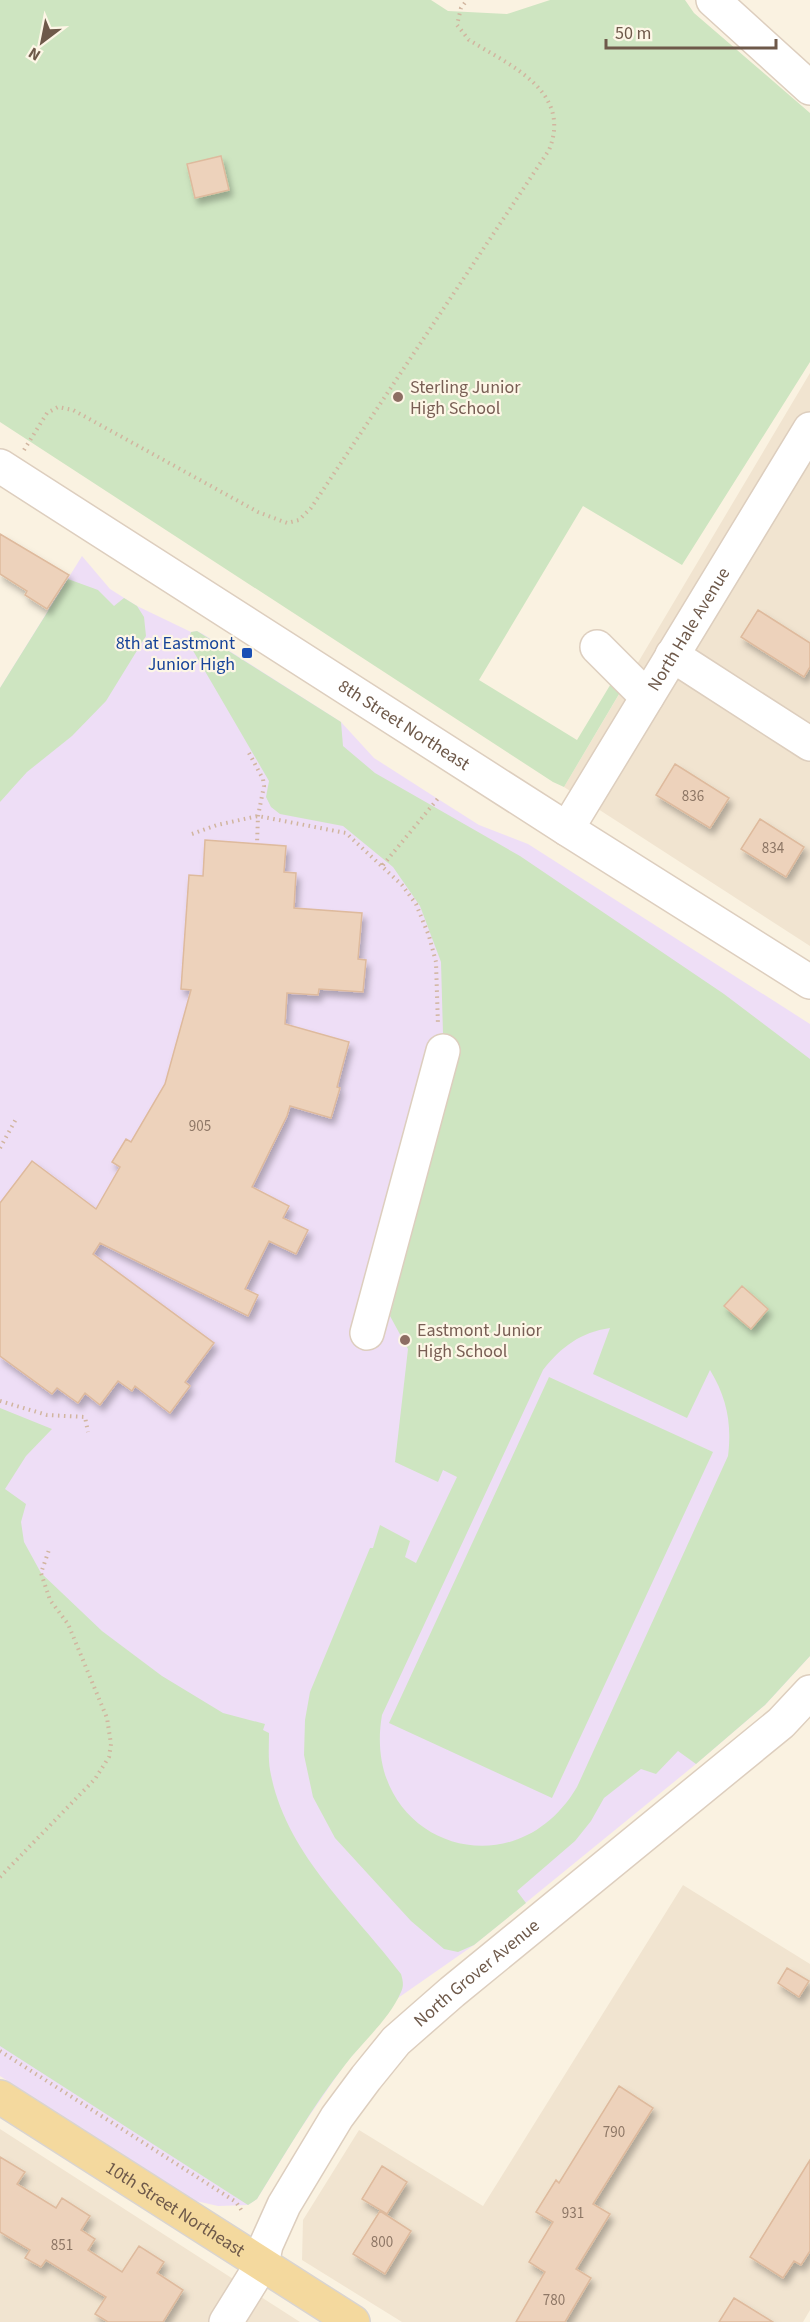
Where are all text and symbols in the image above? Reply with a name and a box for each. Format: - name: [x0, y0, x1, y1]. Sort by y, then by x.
- north arrow: [12, 12, 72, 72]
- scale bar: [606, 12, 776, 50]
- text: 50 m: [615, 21, 651, 46]
- text: N: [24, 42, 45, 66]
- place label: Sterling Junior High School: [410, 375, 521, 421]
- marker: Sterling Junior High School: [391, 390, 405, 404]
- street label: North Hale Avenue: [641, 562, 736, 696]
- place label: 8th at Eastmont Junior High: [116, 631, 235, 677]
- marker: 8th at Eastmont Junior High: [240, 646, 254, 660]
- street label: 8th Street Northeast: [334, 673, 475, 776]
- house number: 836: [682, 786, 704, 807]
- house number: 834: [762, 838, 785, 859]
- house number: 905: [189, 1116, 211, 1137]
- place label: Eastmont Junior High School: [417, 1318, 542, 1364]
- marker: Eastmont Junior High School: [398, 1333, 412, 1347]
- street label: North Grover Avenue: [408, 1913, 545, 2033]
- house number: 790: [603, 2122, 625, 2143]
- street label: 10th Street Northeast: [101, 2155, 250, 2263]
- house number: 931: [562, 2203, 584, 2224]
- house number: 800: [371, 2232, 393, 2253]
- house number: 851: [51, 2235, 73, 2256]
- house number: 780: [543, 2290, 565, 2311]

